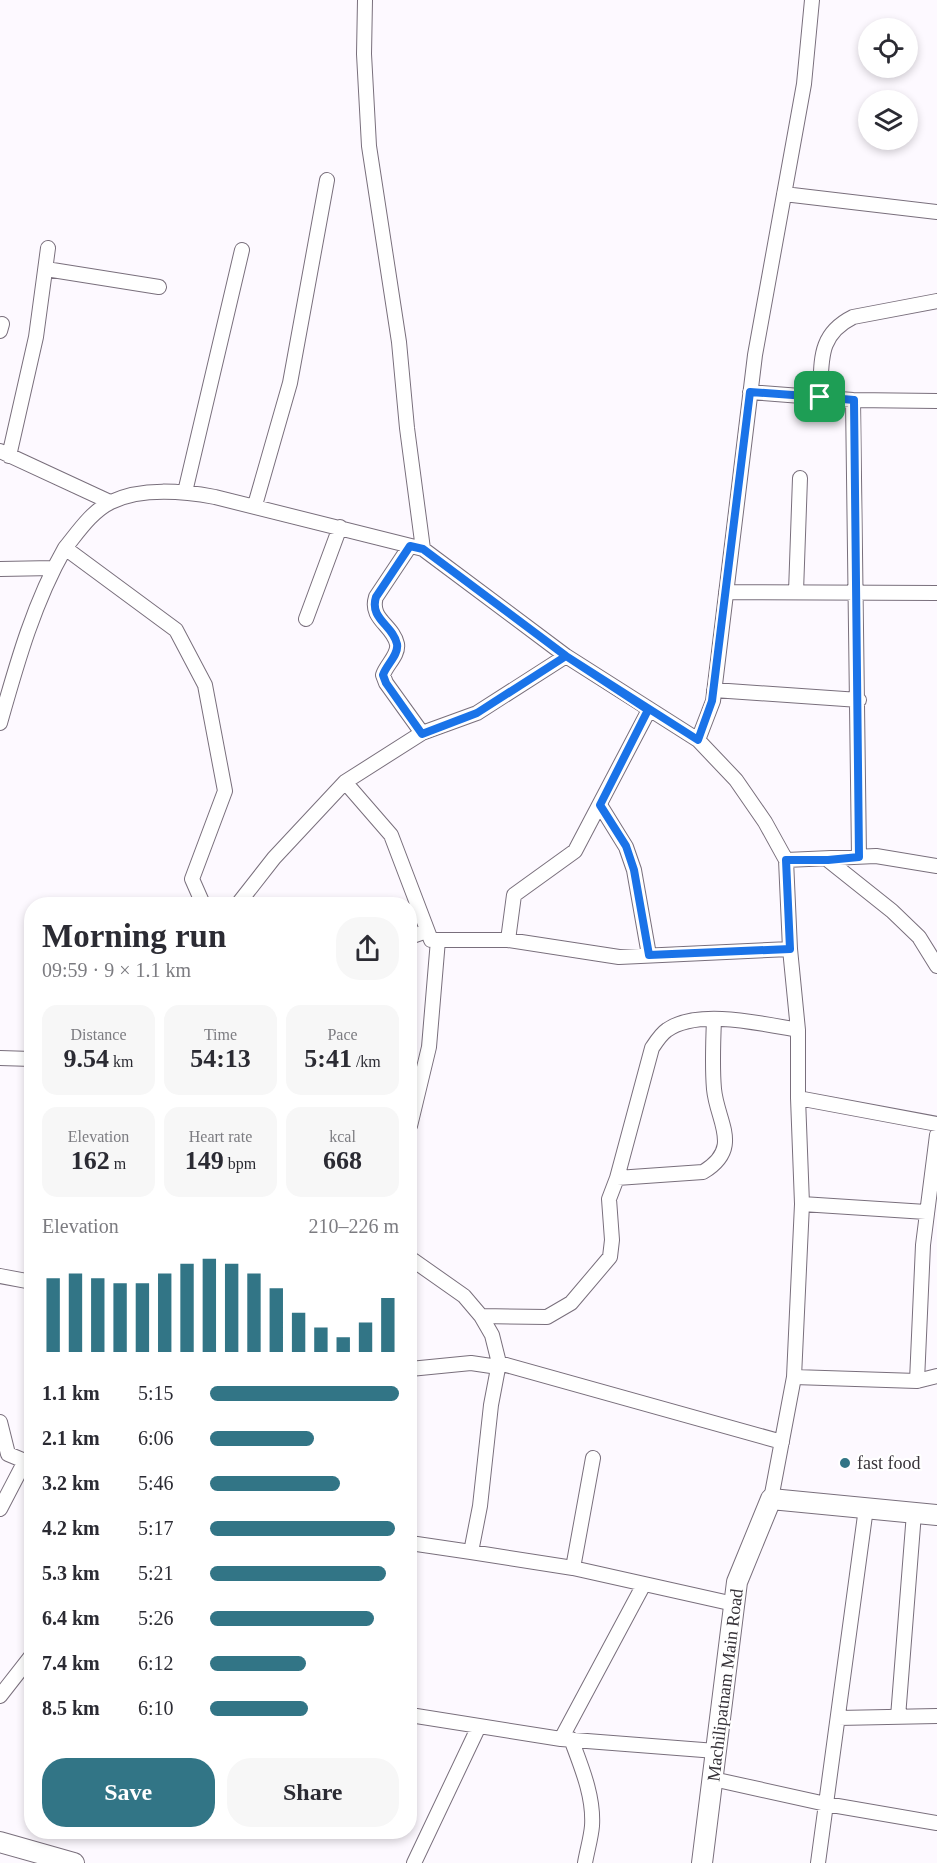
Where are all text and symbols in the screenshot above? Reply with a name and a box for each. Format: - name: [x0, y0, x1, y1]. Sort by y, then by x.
- map controls: [858, 18, 918, 150]
- button: locate: [858, 18, 918, 78]
- button: layers: [858, 90, 918, 150]
- pin: [794, 371, 845, 422]
- icon: arrive: [803, 380, 836, 413]
- button: share: [336, 917, 399, 980]
- text: Morning run: [42, 918, 226, 954]
- text: 09:59 · 9 × 1.1 km: [42, 959, 191, 981]
- text: Distance: [71, 1026, 126, 1043]
- text: Time: [204, 1026, 237, 1043]
- text: Pace: [327, 1026, 358, 1043]
- text: 9.54: [64, 1044, 109, 1073]
- text: 54:13: [190, 1044, 251, 1073]
- text: 5:41: [304, 1044, 352, 1073]
- text: km: [109, 1053, 133, 1070]
- text: /km: [352, 1053, 381, 1070]
- text: Elevation: [68, 1128, 129, 1145]
- text: Heart rate: [189, 1128, 252, 1145]
- text: kcal: [329, 1128, 356, 1145]
- text: 162: [71, 1146, 110, 1175]
- text: 149: [185, 1146, 224, 1175]
- text: 668: [323, 1146, 362, 1175]
- text: m: [110, 1155, 126, 1172]
- text: bpm: [224, 1155, 256, 1172]
- text: Elevation: [42, 1215, 119, 1237]
- text: 210–226 m: [308, 1215, 399, 1237]
- text: 1.1 km: [42, 1382, 100, 1404]
- text: 5:15: [138, 1382, 174, 1404]
- text: 2.1 km: [42, 1427, 100, 1449]
- text: 6:06: [138, 1427, 174, 1449]
- place label: fast food: [857, 1453, 920, 1473]
- marker: fast food: [838, 1456, 852, 1470]
- text: 3.2 km: [42, 1472, 100, 1494]
- text: 5:46: [138, 1472, 174, 1494]
- text: 4.2 km: [42, 1517, 100, 1539]
- text: 5:17: [138, 1517, 174, 1539]
- text: 5.3 km: [42, 1562, 100, 1584]
- text: 5:21: [138, 1562, 174, 1584]
- street label: Machilipatnam Main Road: [703, 1588, 747, 1782]
- text: 6.4 km: [42, 1607, 100, 1629]
- text: 5:26: [138, 1607, 174, 1629]
- text: 7.4 km: [42, 1652, 100, 1674]
- text: 6:12: [138, 1652, 174, 1674]
- text: 8.5 km: [42, 1697, 100, 1719]
- text: 6:10: [138, 1697, 174, 1719]
- button: Save: [42, 1758, 215, 1827]
- button: Share: [227, 1758, 399, 1827]

